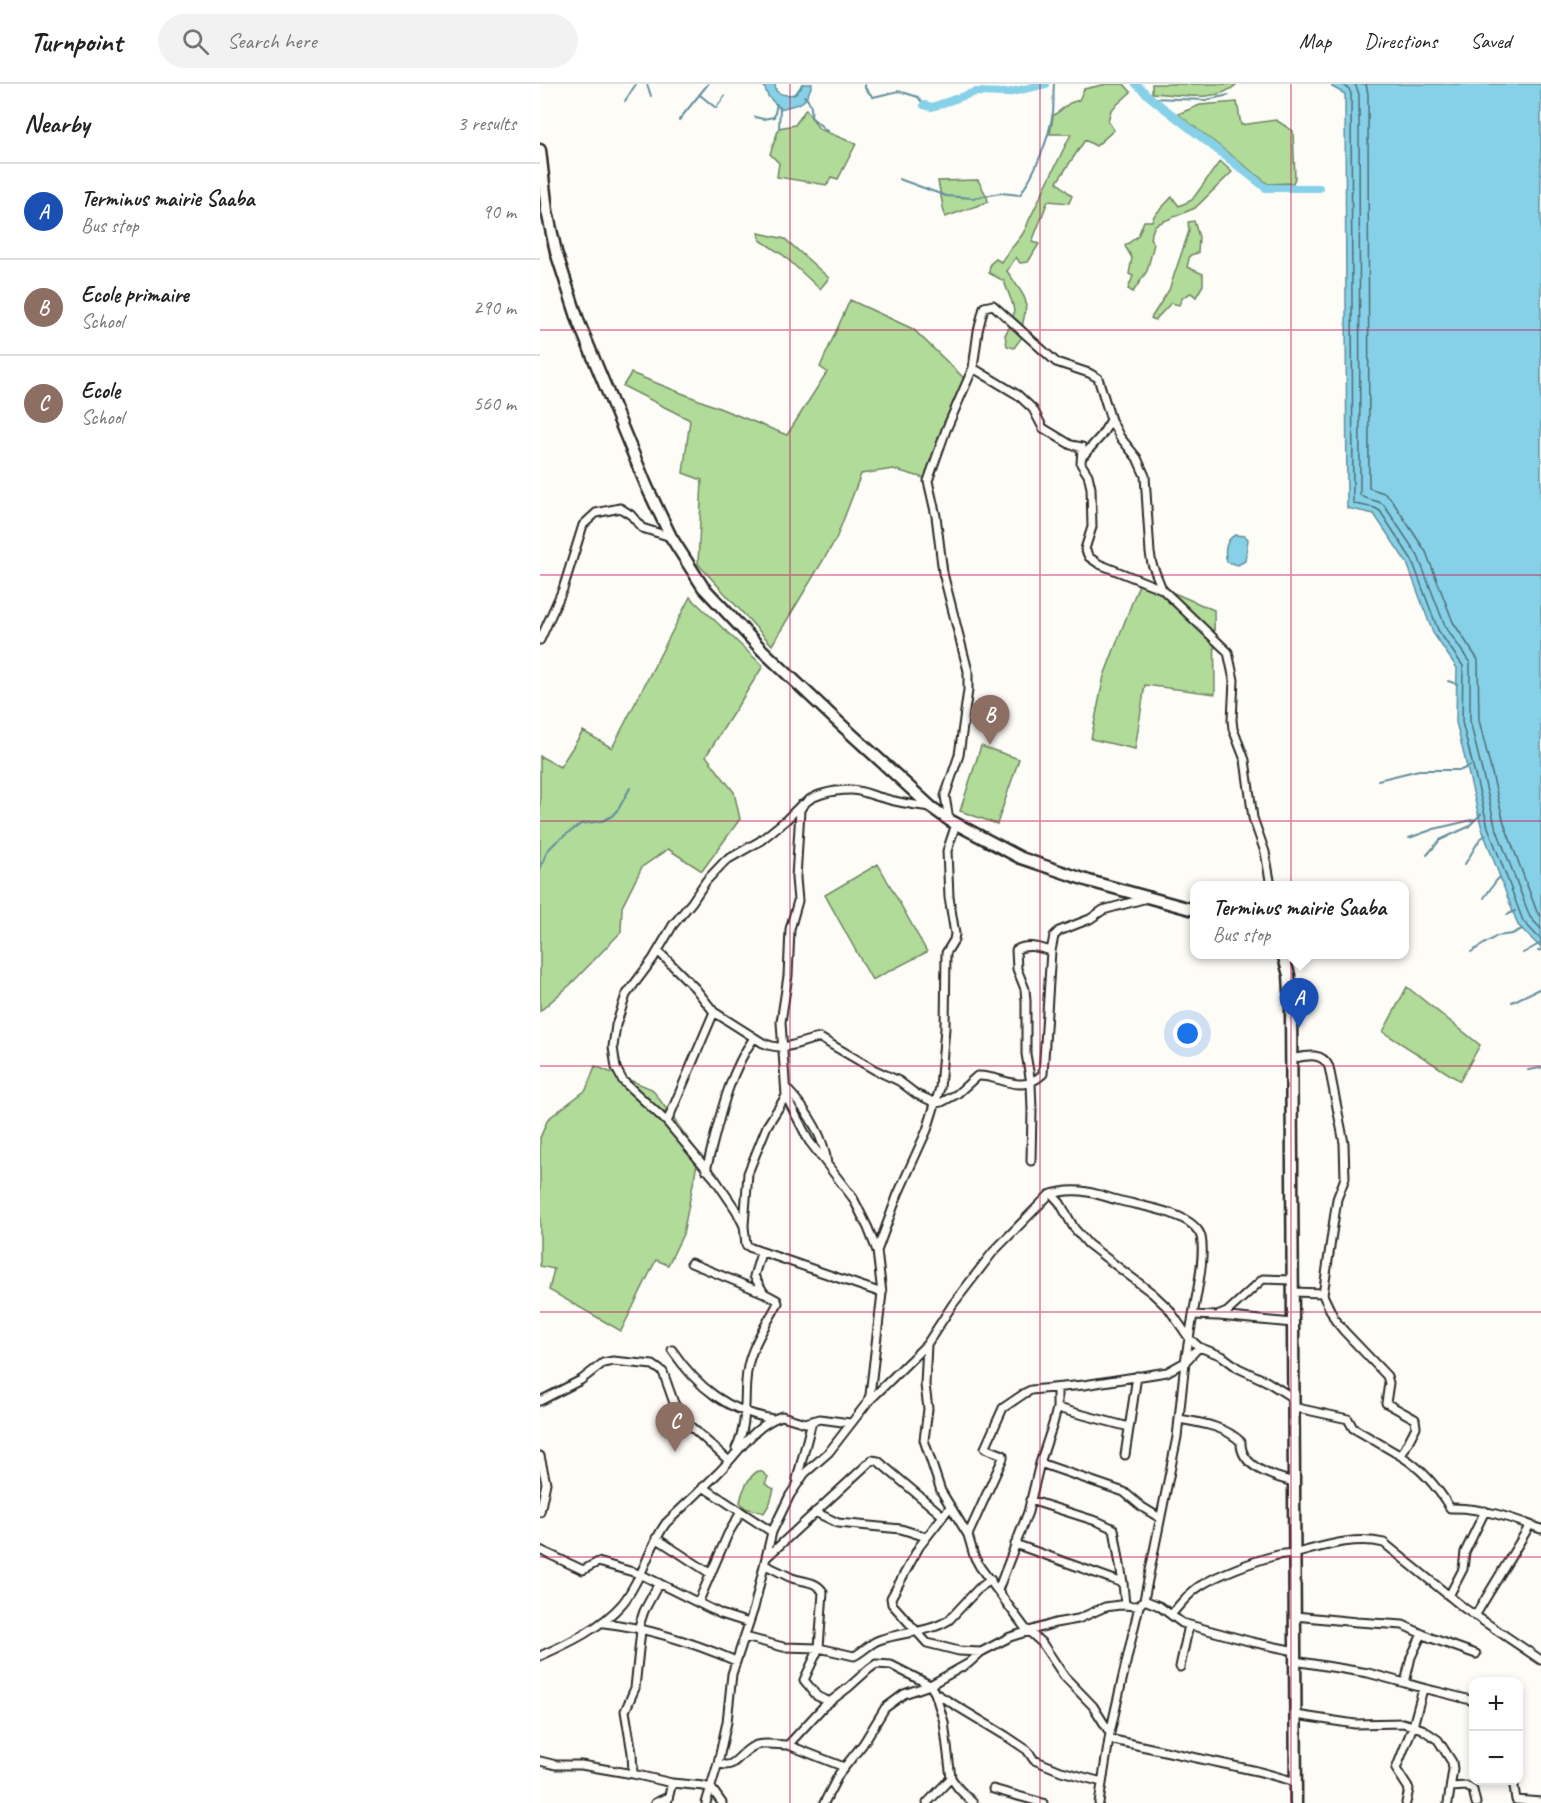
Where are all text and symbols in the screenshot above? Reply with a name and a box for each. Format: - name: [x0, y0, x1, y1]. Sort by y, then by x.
- search box: [158, 14, 578, 68]
- text: Turnpoint: [30, 24, 122, 59]
- icon: search: [179, 25, 212, 58]
- text: Search here: [227, 27, 317, 55]
- text: Map: [1299, 28, 1331, 54]
- text: Directions: [1364, 28, 1437, 54]
- text: Saved: [1470, 28, 1511, 54]
- text: Nearby: [24, 107, 89, 140]
- text: 3 results: [457, 111, 516, 136]
- text: Terminus mairie Saaba: [81, 185, 254, 213]
- text: A: [38, 199, 49, 224]
- text: 90 m: [482, 199, 516, 224]
- text: Bus stop: [81, 213, 139, 238]
- text: Ecole primaire: [81, 281, 189, 309]
- text: B: [38, 295, 49, 320]
- text: 290 m: [473, 295, 516, 320]
- text: School: [81, 309, 124, 334]
- text: Ecole: [81, 377, 120, 405]
- text: C: [39, 391, 48, 416]
- text: 560 m: [473, 391, 516, 416]
- text: School: [81, 405, 124, 430]
- pin: B: [970, 696, 1010, 745]
- popup: [1190, 881, 1409, 959]
- text: Terminus mairie Saaba: [1213, 894, 1386, 922]
- text: Bus stop: [1213, 922, 1270, 947]
- pin: A: [1280, 978, 1318, 1028]
- your location: [1173, 1019, 1202, 1048]
- pin: C: [656, 1402, 694, 1452]
- map controls: [1469, 1677, 1523, 1785]
- button: +: [1469, 1677, 1523, 1731]
- button: −: [1469, 1731, 1523, 1785]

